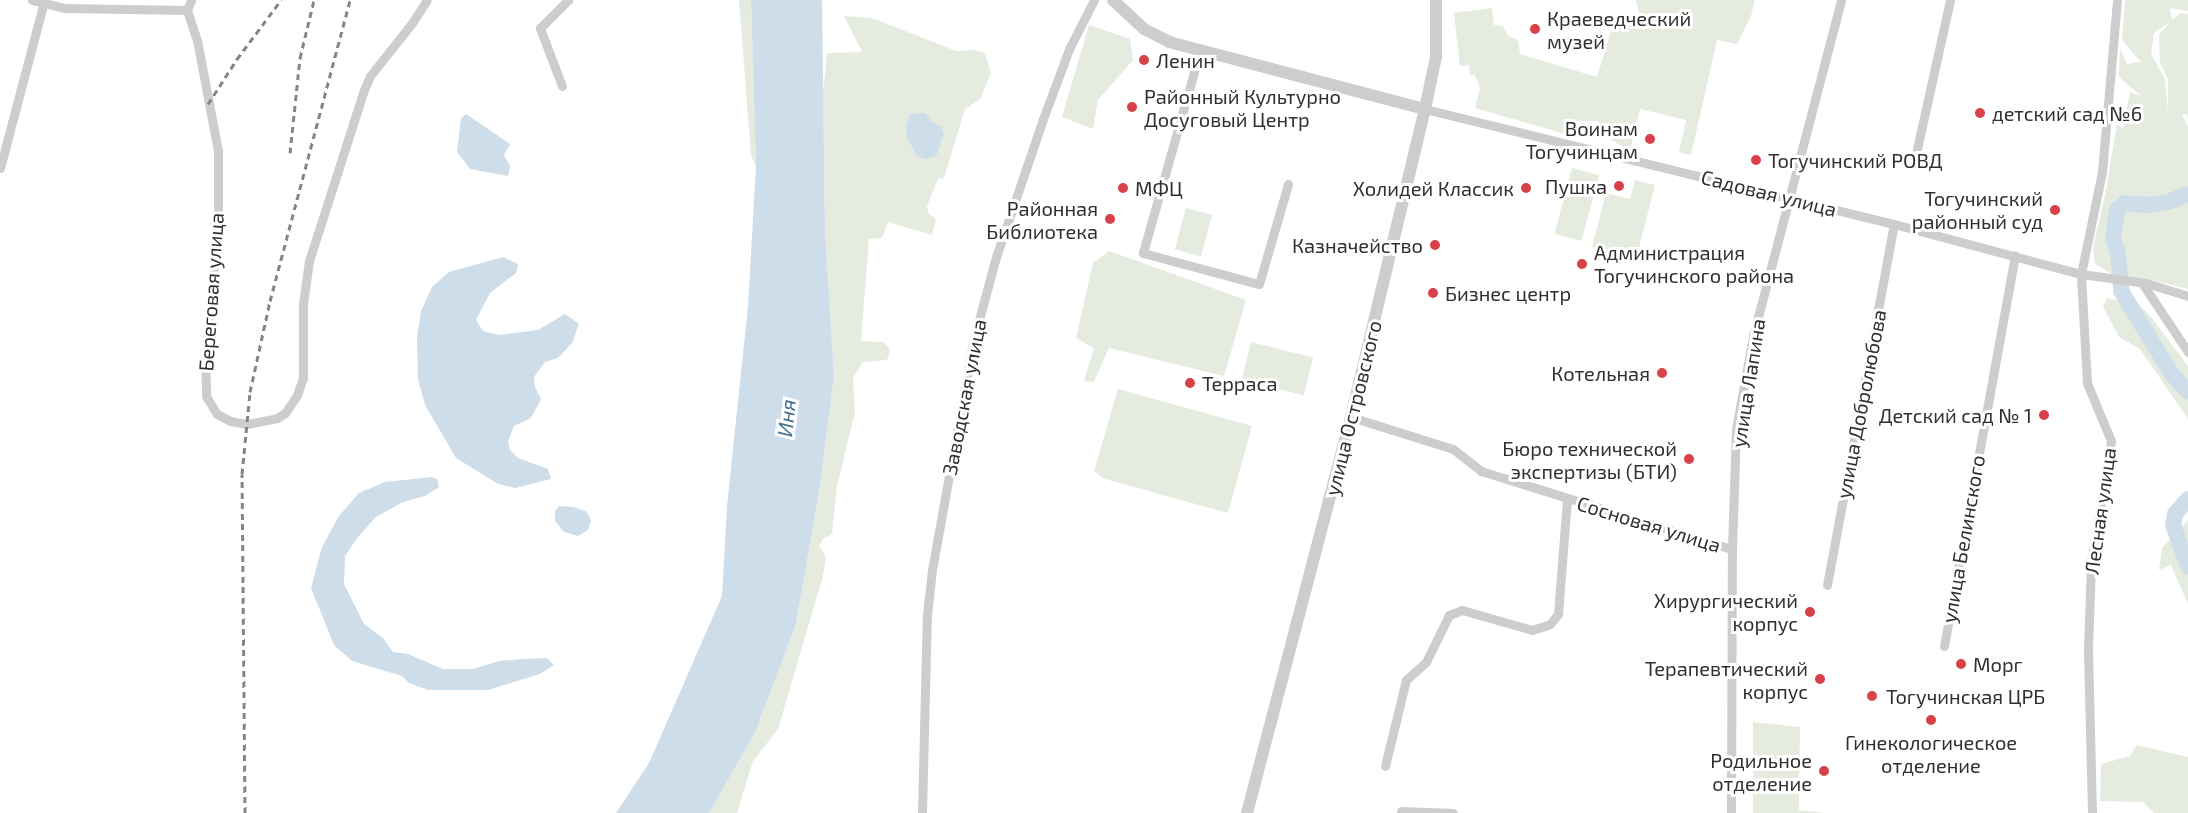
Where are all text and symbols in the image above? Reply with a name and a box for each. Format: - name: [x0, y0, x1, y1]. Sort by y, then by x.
- place label: Краеведческий музей: [1547, 6, 1691, 53]
- marker: Краеведческий музей: [1528, 22, 1542, 36]
- place label: Ленин: [1156, 48, 1215, 72]
- marker: Ленин: [1137, 53, 1151, 67]
- place label: Районный Культурно Досуговый Центр: [1144, 84, 1341, 131]
- marker: Районный Культурно Досуговый Центр: [1125, 100, 1139, 114]
- place label: детский сад №6: [1992, 101, 2142, 125]
- marker: детский сад №6: [1973, 106, 1987, 120]
- place label: Воинам Тогучинцам: [1525, 116, 1638, 163]
- marker: Воинам Тогучинцам: [1643, 132, 1657, 146]
- place label: Тогучинский РОВД: [1768, 148, 1943, 172]
- marker: Тогучинский РОВД: [1749, 153, 1763, 167]
- street label: Садовая улица: [1699, 165, 1839, 221]
- place label: Пушка: [1545, 174, 1607, 198]
- place label: МФЦ: [1135, 176, 1183, 200]
- place label: Холидей Классик: [1353, 176, 1514, 200]
- marker: Пушка: [1612, 179, 1626, 193]
- marker: МФЦ: [1116, 181, 1130, 195]
- marker: Холидей Классик: [1519, 181, 1533, 195]
- place label: Тогучинский районный суд: [1912, 186, 2043, 233]
- place label: Районная Библиотека: [986, 196, 1098, 243]
- marker: Тогучинский районный суд: [2048, 203, 2062, 217]
- street label: Береговая улица: [193, 212, 229, 372]
- marker: Районная Библиотека: [1103, 212, 1117, 226]
- place label: Казначейство: [1292, 233, 1423, 257]
- marker: Казначейство: [1428, 238, 1442, 252]
- place label: Администрация Тогучинского района: [1594, 240, 1794, 287]
- marker: Администрация Тогучинского района: [1575, 257, 1589, 271]
- place label: Бизнес центр: [1445, 281, 1571, 305]
- marker: Бизнес центр: [1426, 286, 1440, 300]
- street label: улица Добролюбова: [1831, 307, 1891, 501]
- street label: Заводская улица: [937, 317, 991, 477]
- street label: улица Лапина: [1726, 317, 1770, 449]
- street label: улица Островского: [1320, 318, 1386, 498]
- place label: Котельная: [1551, 361, 1650, 385]
- marker: Котельная: [1655, 366, 1669, 380]
- place label: Терраса: [1202, 371, 1277, 395]
- marker: Терраса: [1183, 376, 1197, 390]
- water label: Иня: [771, 398, 801, 438]
- place label: Детский сад № 1: [1879, 403, 2032, 427]
- marker: Детский сад № 1: [2037, 408, 2051, 422]
- place label: Бюро технической экспертизы (БТИ): [1502, 436, 1677, 483]
- street label: Лесная улица: [2079, 446, 2121, 576]
- marker: Бюро технической экспертизы (БТИ): [1682, 452, 1696, 466]
- street label: улица Белинского: [1936, 453, 1990, 625]
- street label: Сосновая улица: [1574, 491, 1724, 557]
- place label: Хирургический корпус: [1654, 588, 1798, 635]
- marker: Хирургический корпус: [1803, 605, 1817, 619]
- place label: Морг: [1973, 652, 2023, 676]
- place label: Терапевтический корпус: [1645, 656, 1808, 703]
- marker: Морг: [1954, 657, 1968, 671]
- marker: Терапевтический корпус: [1813, 672, 1827, 686]
- place label: Тогучинская ЦРБ: [1886, 684, 2045, 708]
- marker: Тогучинская ЦРБ: [1863, 687, 1881, 705]
- marker: Гинекологическое отделение: [1924, 713, 1938, 727]
- place label: Гинекологическое отделение: [1845, 730, 2017, 777]
- place label: Родильное отделение: [1710, 748, 1812, 795]
- marker: Родильное отделение: [1817, 764, 1831, 778]

